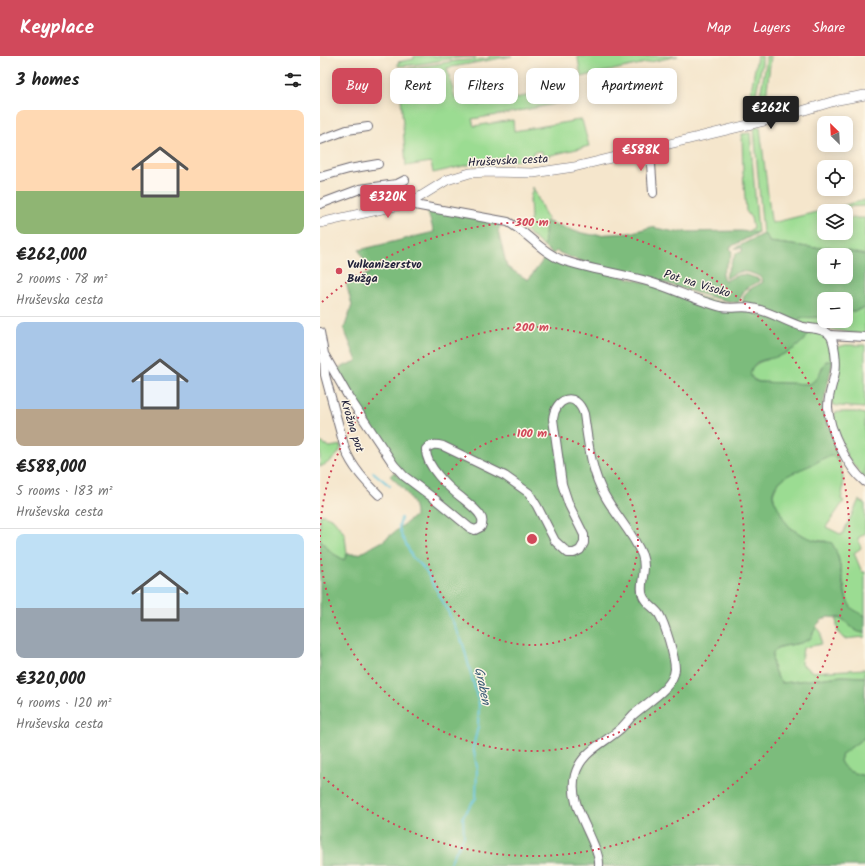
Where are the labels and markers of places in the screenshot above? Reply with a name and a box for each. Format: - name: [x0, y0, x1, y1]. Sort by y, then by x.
- pin: €262K: [743, 96, 799, 130]
- pin: €588K: [613, 138, 669, 172]
- pin: €320K: [360, 185, 416, 219]
- place label: Vulkanizerstvo Bužga: [347, 255, 422, 288]
- marker: Vulkanizerstvo Bužga: [334, 266, 344, 276]
- centre of rings: [525, 532, 539, 546]

